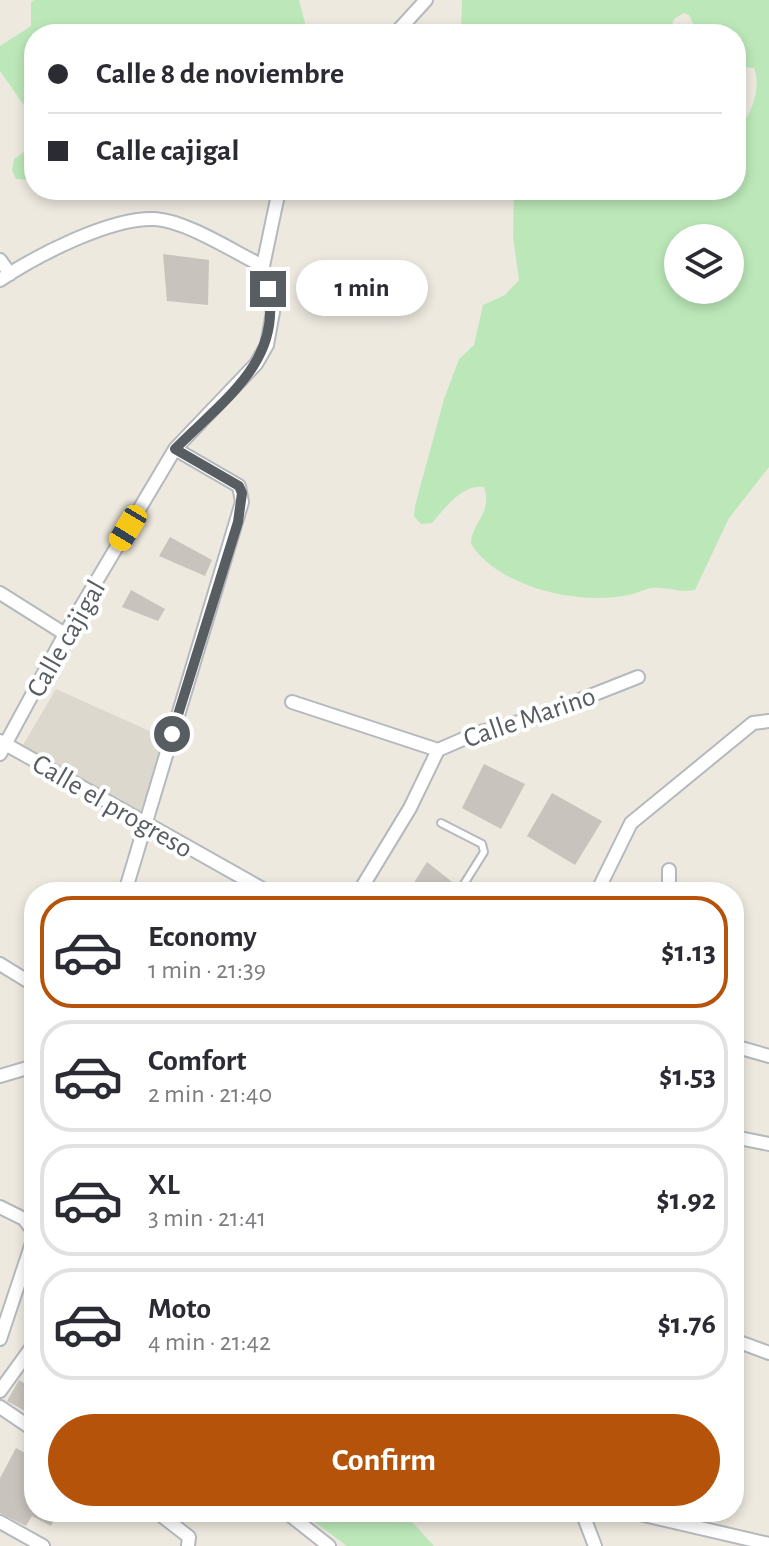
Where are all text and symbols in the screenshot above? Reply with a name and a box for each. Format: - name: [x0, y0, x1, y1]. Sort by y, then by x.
- text: Calle 8 de noviembre: [96, 59, 344, 89]
- text: Calle cajigal: [96, 136, 239, 166]
- map controls: [664, 224, 744, 304]
- button: layers: [664, 224, 744, 304]
- callout: 1 min: [296, 261, 428, 317]
- route end: [250, 271, 286, 307]
- text: 1 min: [335, 275, 389, 301]
- car: [105, 501, 151, 555]
- street label: Calle cajigal: [22, 576, 111, 702]
- street label: Calle Marino: [460, 682, 599, 753]
- route start: [154, 716, 190, 752]
- street label: Calle el progreso: [27, 750, 197, 864]
- icon: car: [52, 916, 124, 988]
- text: Economy: [148, 922, 257, 952]
- text: $1.13: [661, 937, 716, 967]
- text: 1 min · 21:39: [148, 957, 266, 983]
- icon: car: [52, 1040, 124, 1112]
- text: Comfort: [148, 1046, 247, 1076]
- text: $1.53: [659, 1061, 716, 1091]
- text: 2 min · 21:40: [148, 1081, 272, 1107]
- icon: car: [52, 1164, 124, 1236]
- text: XL: [148, 1170, 180, 1200]
- text: $1.92: [656, 1185, 716, 1215]
- text: 3 min · 21:41: [148, 1205, 266, 1231]
- icon: car: [52, 1288, 124, 1360]
- text: Moto: [148, 1294, 211, 1324]
- text: $1.76: [657, 1309, 716, 1339]
- text: 4 min · 21:42: [148, 1329, 271, 1355]
- button: Confirm: [48, 1414, 720, 1506]

